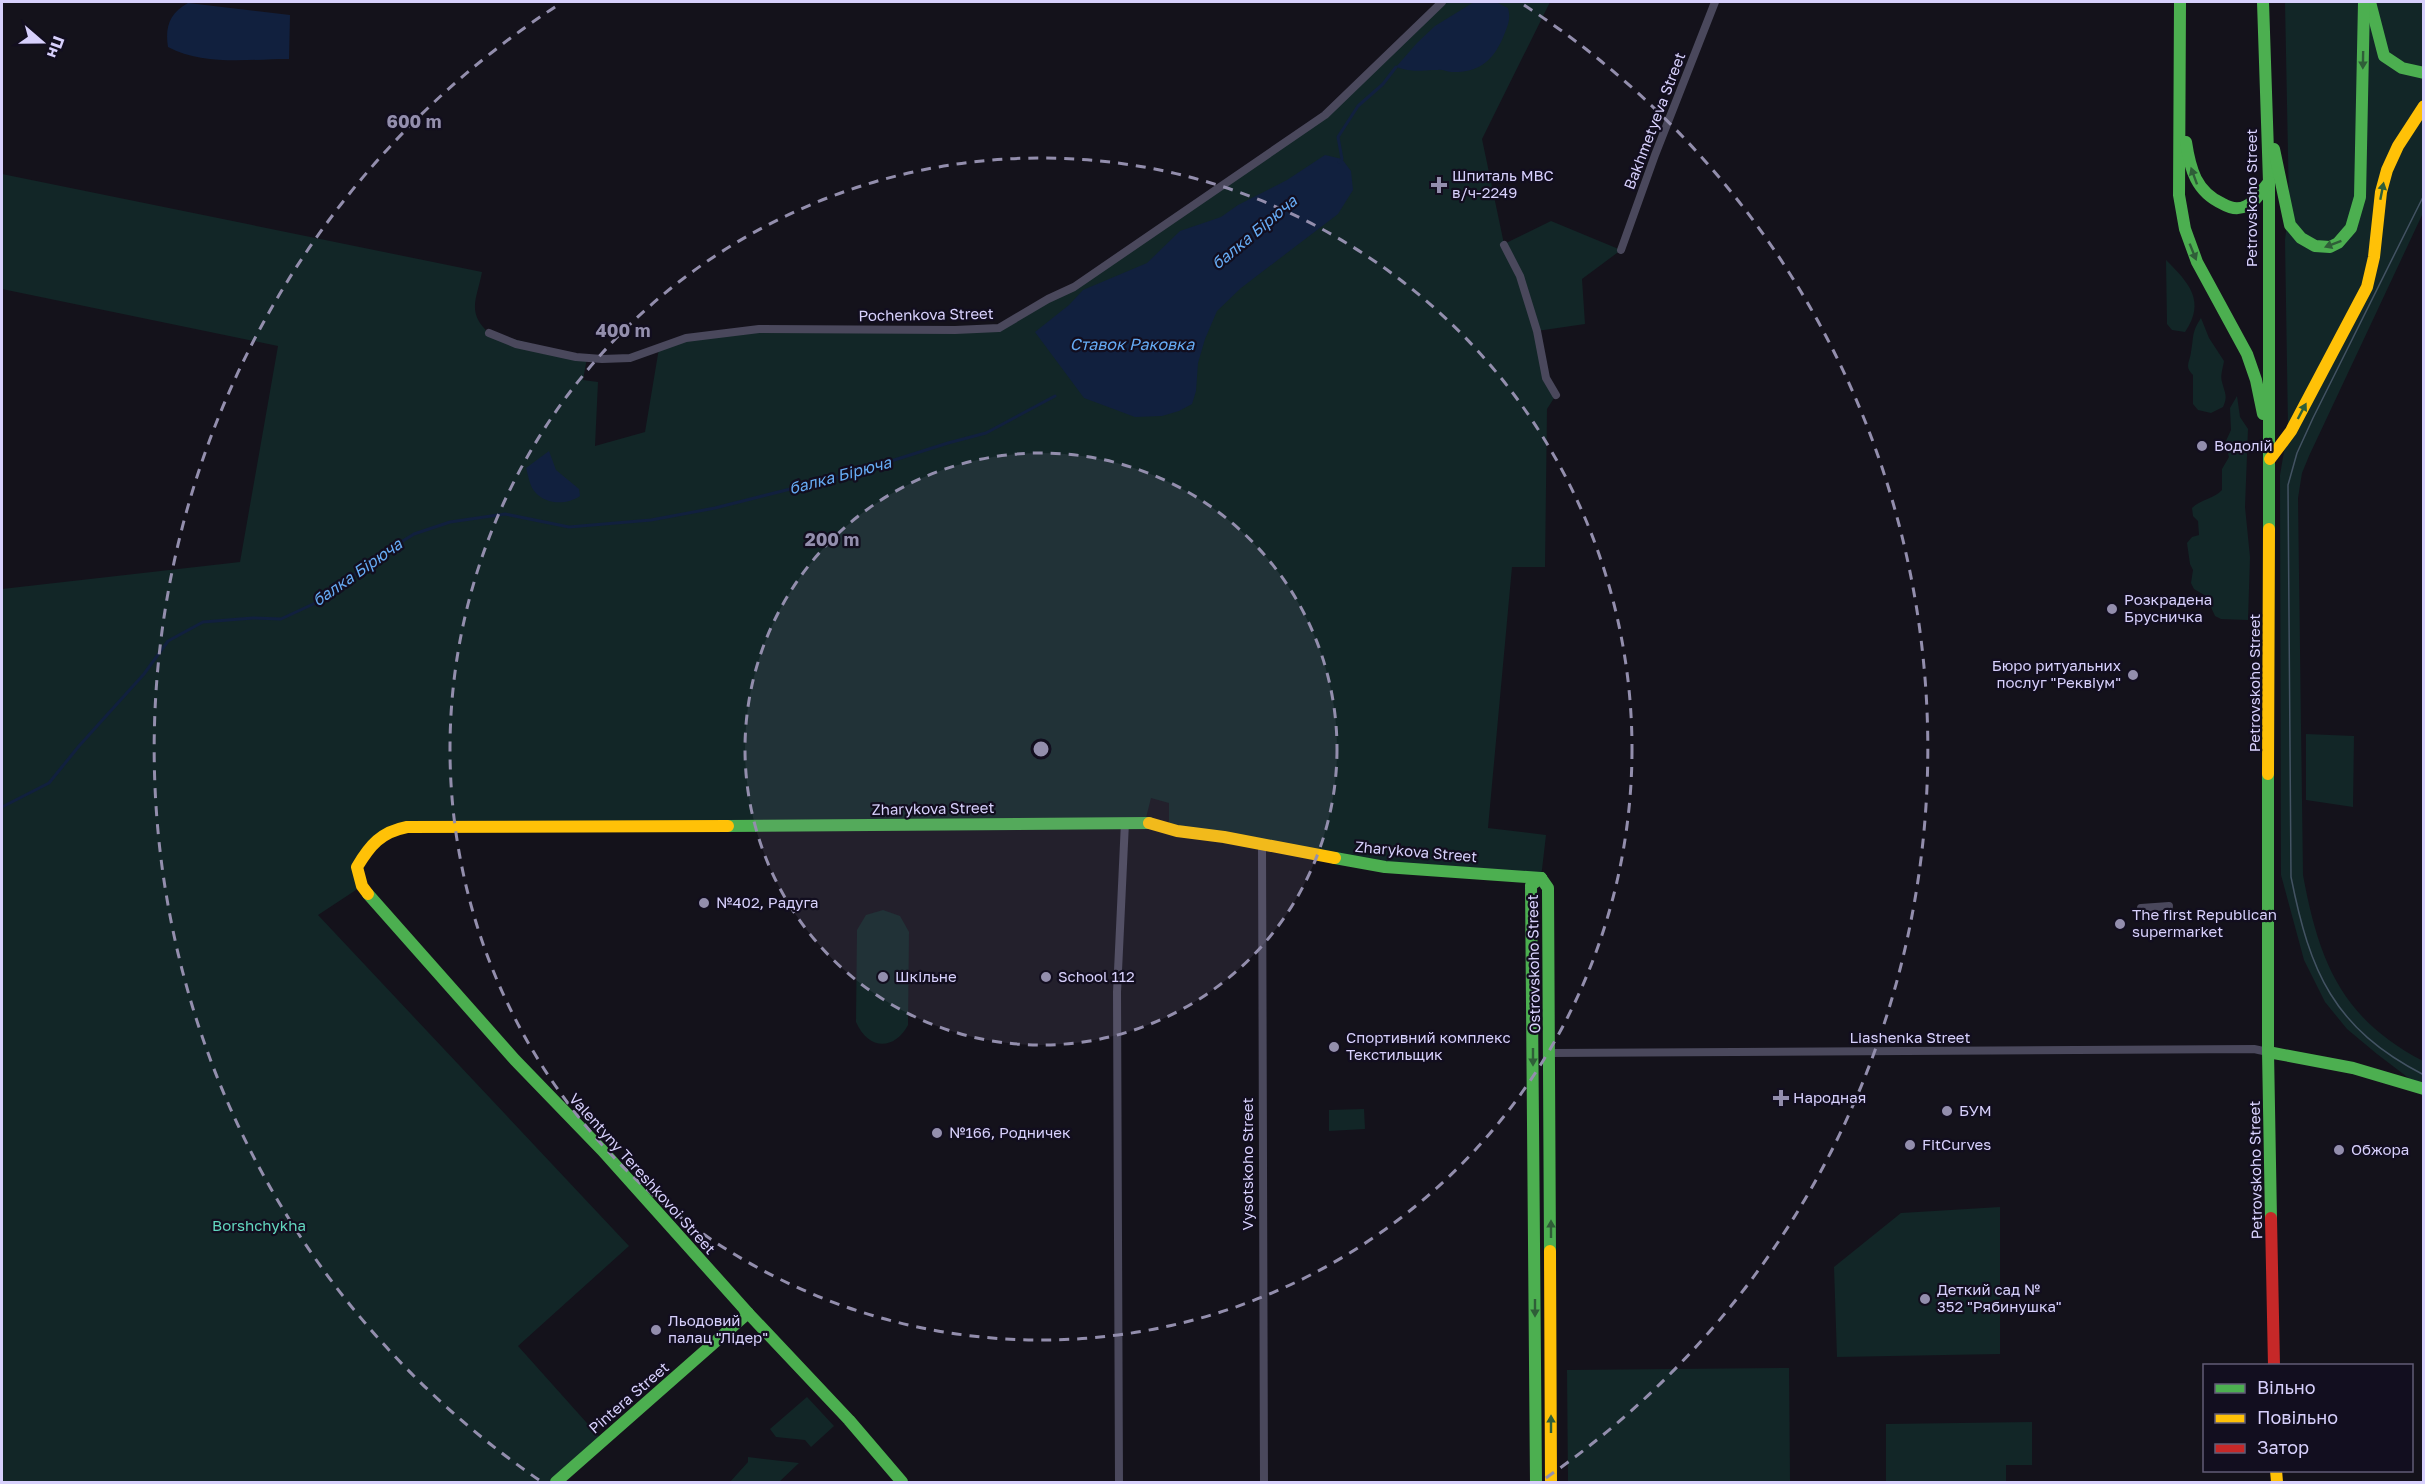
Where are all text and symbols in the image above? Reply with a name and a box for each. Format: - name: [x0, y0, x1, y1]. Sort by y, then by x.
- north arrow: [12, 12, 72, 72]
- text: Пн: [43, 33, 69, 61]
- street label: Bakhmetyeva Street: [1620, 49, 1689, 192]
- one-way arrow: [2358, 50, 2367, 69]
- text: 600 m: [386, 110, 442, 132]
- street label: Petrovskoho Street: [2242, 129, 2260, 267]
- place label: Шпиталь МВС в/ч-2249: [1452, 166, 1554, 201]
- one-way arrow: [2189, 167, 2199, 185]
- marker: Шпиталь МВС в/ч-2249: [1430, 176, 1448, 194]
- one-way arrow: [2378, 182, 2387, 201]
- water label: балка Бірюча: [1207, 190, 1301, 273]
- one-way arrow: [2323, 239, 2341, 249]
- one-way arrow: [2188, 243, 2198, 261]
- street label: Pochenkova Street: [858, 304, 994, 324]
- text: 400 m: [596, 319, 650, 341]
- water label: Ставок Раковка: [1070, 334, 1195, 354]
- one-way arrow: [2297, 402, 2307, 419]
- place label: Водолій: [2214, 436, 2273, 454]
- marker: Водолій: [2195, 439, 2209, 453]
- water label: балка Бірюча: [787, 451, 894, 498]
- text: 200 m: [805, 528, 859, 550]
- water label: балка Бірюча: [308, 533, 407, 610]
- place label: Розкрадена Брусничка: [2124, 590, 2212, 625]
- marker: Розкрадена Брусничка: [2105, 602, 2119, 616]
- street label: Petrovskoho Street: [2245, 614, 2263, 752]
- place label: Бюро ритуальних послуг "Реквіум": [1992, 656, 2121, 691]
- marker: Бюро ритуальних послуг "Реквіум": [2126, 668, 2140, 682]
- centre of rings: [1031, 739, 1051, 759]
- street label: Zharykova Street: [871, 798, 995, 818]
- street label: Zharykova Street: [1354, 837, 1478, 865]
- place label: №402, Радуга: [716, 893, 819, 911]
- street label: Ostrovskoho Street: [1523, 894, 1543, 1034]
- marker: №402, Радуга: [697, 896, 711, 910]
- place label: The first Republican supermarket: [2132, 905, 2277, 940]
- marker: The first Republican supermarket: [2113, 917, 2127, 931]
- place label: Шкільне: [895, 967, 957, 985]
- place label: School 112: [1058, 967, 1135, 985]
- marker: Шкільне: [876, 970, 890, 984]
- marker: School 112: [1039, 970, 1053, 984]
- place label: Спортивний комплекс Текстильщик: [1346, 1028, 1511, 1063]
- street label: Liashenka Street: [1849, 1028, 1971, 1046]
- marker: Спортивний комплекс Текстильщик: [1327, 1040, 1341, 1054]
- one-way arrow: [1528, 1047, 1538, 1066]
- place label: Народная: [1793, 1088, 1866, 1106]
- street label: Valentyny Tereshkovoi Street: [566, 1089, 720, 1257]
- marker: Народная: [1774, 1091, 1788, 1105]
- street label: Vysotskoho Street: [1238, 1098, 1256, 1230]
- place label: БУМ: [1959, 1101, 1992, 1119]
- street label: Petrovskoho Street: [2245, 1101, 2265, 1240]
- marker: БУМ: [1940, 1104, 1954, 1118]
- place label: №166, Родничек: [949, 1123, 1071, 1141]
- marker: №166, Родничек: [930, 1126, 944, 1140]
- place label: FitCurves: [1922, 1135, 1991, 1153]
- marker: FitCurves: [1903, 1138, 1917, 1152]
- place label: Обжора: [2351, 1140, 2409, 1158]
- marker: Обжора: [2332, 1143, 2346, 1157]
- park label: Borshchykha: [212, 1216, 306, 1234]
- one-way arrow: [1546, 1220, 1556, 1239]
- place label: Деткий сад № 352 "Рябинушка": [1937, 1280, 2062, 1315]
- marker: Деткий сад № 352 "Рябинушка": [1918, 1292, 1932, 1306]
- one-way arrow: [1530, 1298, 1540, 1317]
- place label: Льодовий палац "Лідер": [668, 1311, 768, 1346]
- marker: Льодовий палац "Лідер": [649, 1323, 663, 1337]
- street label: Pintera Street: [585, 1358, 672, 1437]
- legend: [2203, 1364, 2413, 1472]
- text: Вільно: [2257, 1376, 2316, 1398]
- text: Повільно: [2257, 1406, 2338, 1428]
- one-way arrow: [1546, 1415, 1556, 1434]
- text: Затор: [2257, 1436, 2309, 1458]

